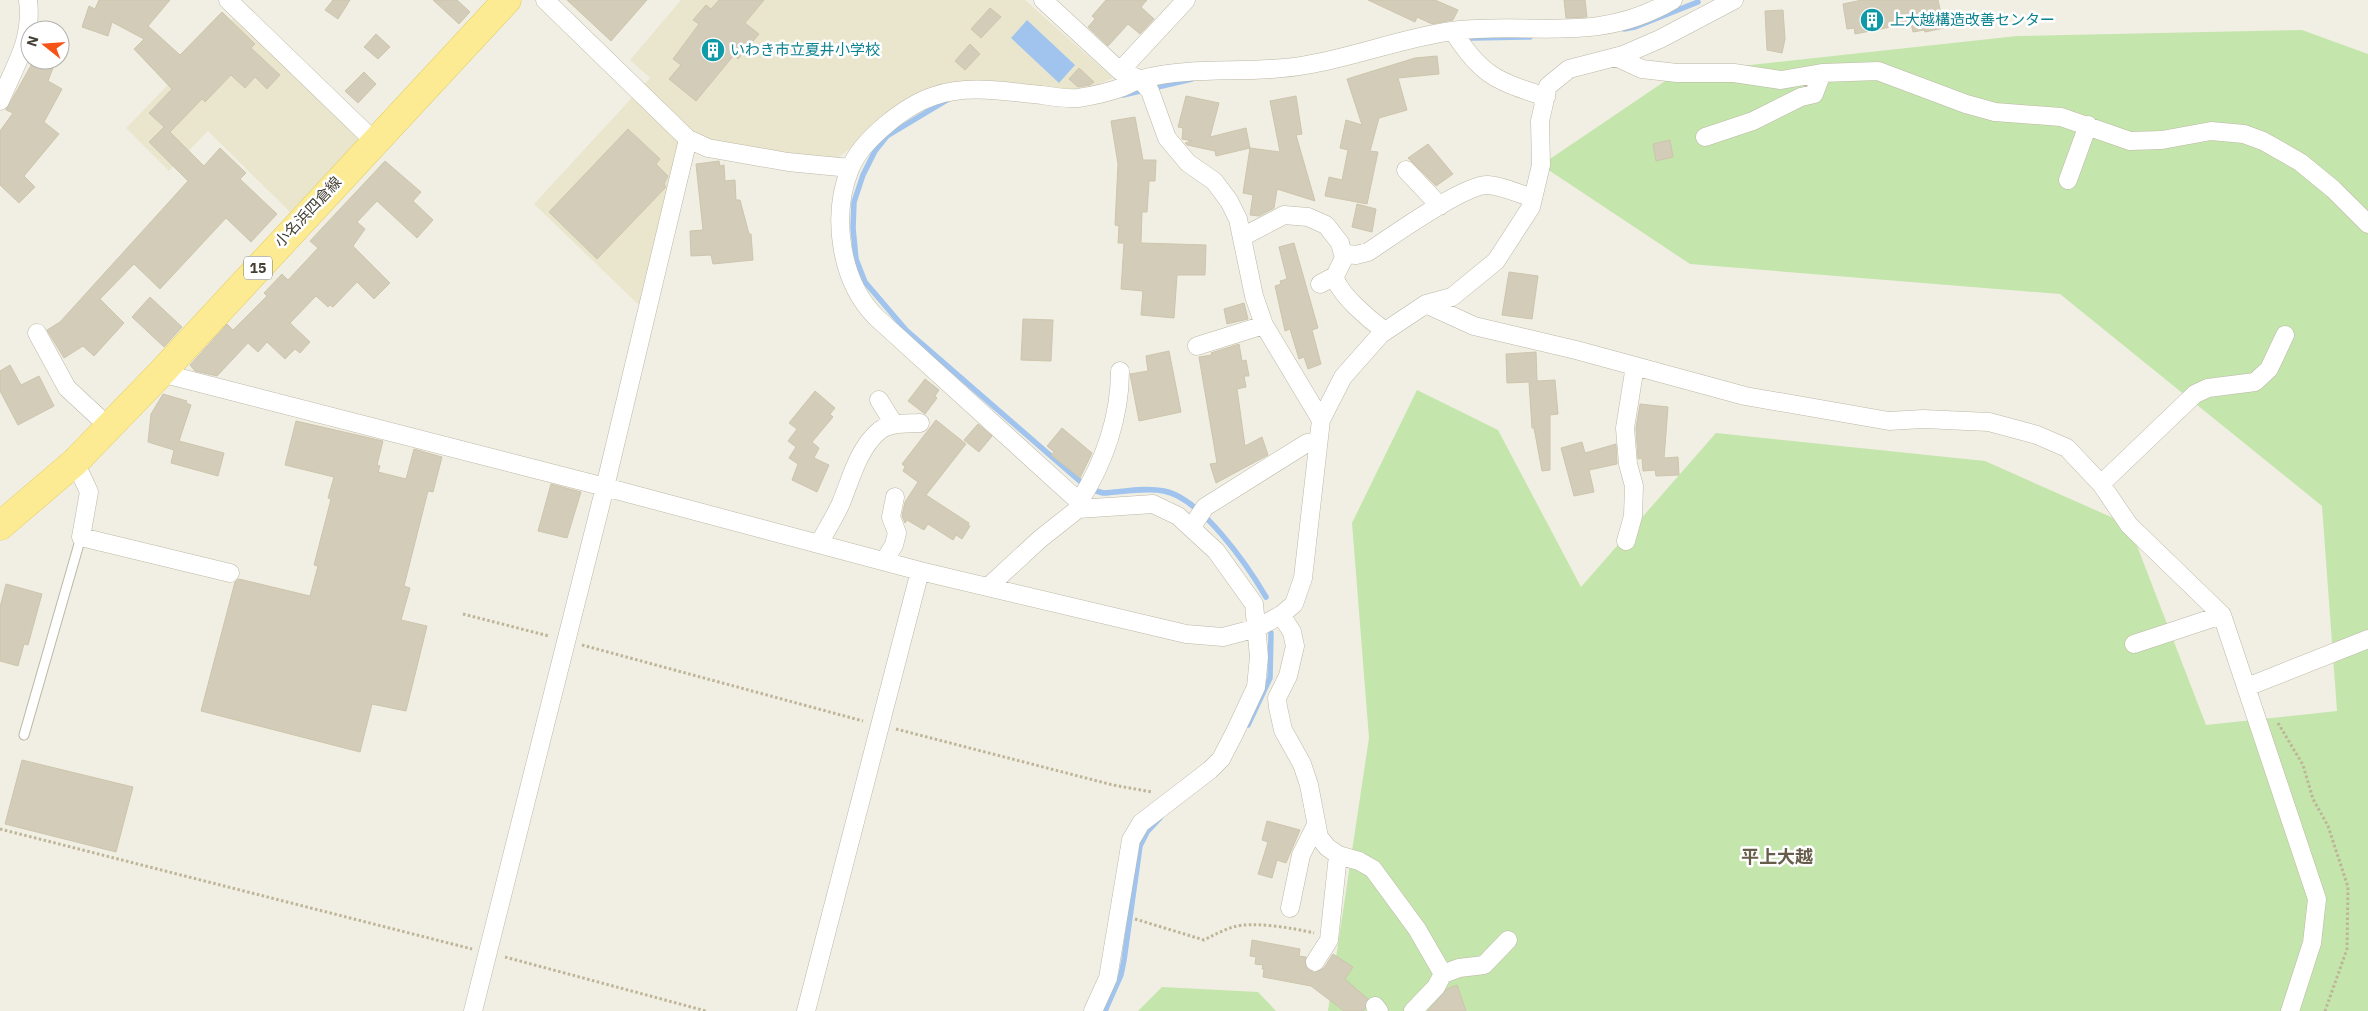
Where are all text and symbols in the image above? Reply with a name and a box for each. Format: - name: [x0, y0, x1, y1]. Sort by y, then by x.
- building icon: 上大越構造改善センター: [1859, 7, 1885, 33]
- place label: 上大越構造改善センター: [1890, 10, 2055, 29]
- north arrow: [20, 20, 70, 70]
- text: N: [22, 34, 43, 49]
- building icon: いわき市立夏井小学校: [700, 37, 726, 63]
- place label: いわき市立夏井小学校: [730, 40, 880, 59]
- street label: 小名浜四倉線: [270, 172, 345, 251]
- road number: 15: [244, 256, 272, 280]
- district label: 平上大越: [1741, 845, 1813, 868]

